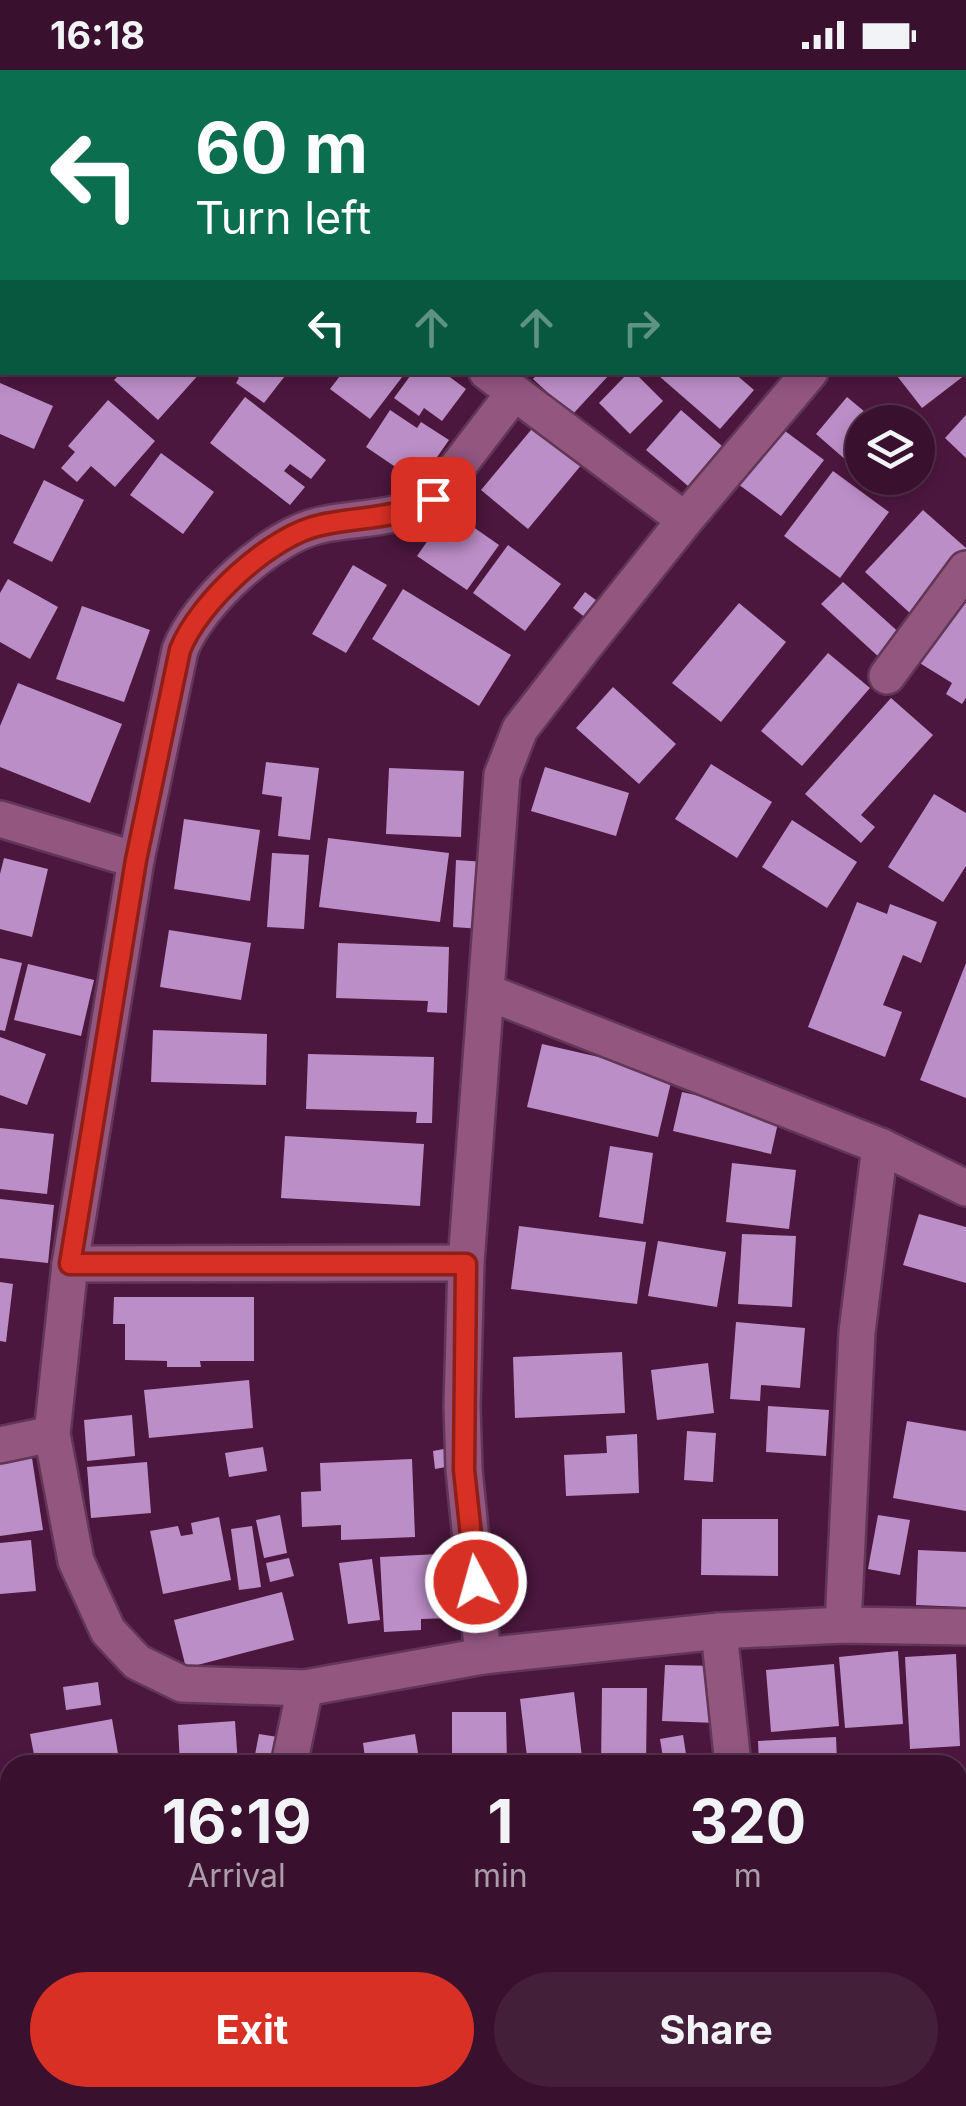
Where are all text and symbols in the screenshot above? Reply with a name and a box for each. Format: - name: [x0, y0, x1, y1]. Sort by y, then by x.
- text: 16:18: [50, 12, 145, 58]
- text: 60 m: [195, 105, 368, 190]
- icon: left: [30, 110, 160, 240]
- text: Turn left: [195, 190, 371, 245]
- icon: left: [299, 300, 354, 355]
- icon: ahead: [404, 300, 459, 355]
- icon: ahead: [509, 300, 564, 355]
- icon: right: [614, 300, 669, 355]
- map controls: [845, 405, 935, 495]
- button: layers: [845, 405, 935, 495]
- pin: [391, 457, 476, 542]
- icon: arrive: [406, 472, 461, 527]
- position arrow: [424, 1530, 528, 1634]
- text: 16:19: [162, 1785, 311, 1857]
- text: 1: [487, 1785, 513, 1857]
- text: 320: [689, 1785, 806, 1857]
- text: Arrival: [187, 1856, 286, 1895]
- text: min: [473, 1856, 528, 1895]
- text: m: [734, 1856, 762, 1895]
- button: Exit: [30, 1972, 474, 2087]
- button: Share: [494, 1972, 938, 2087]

